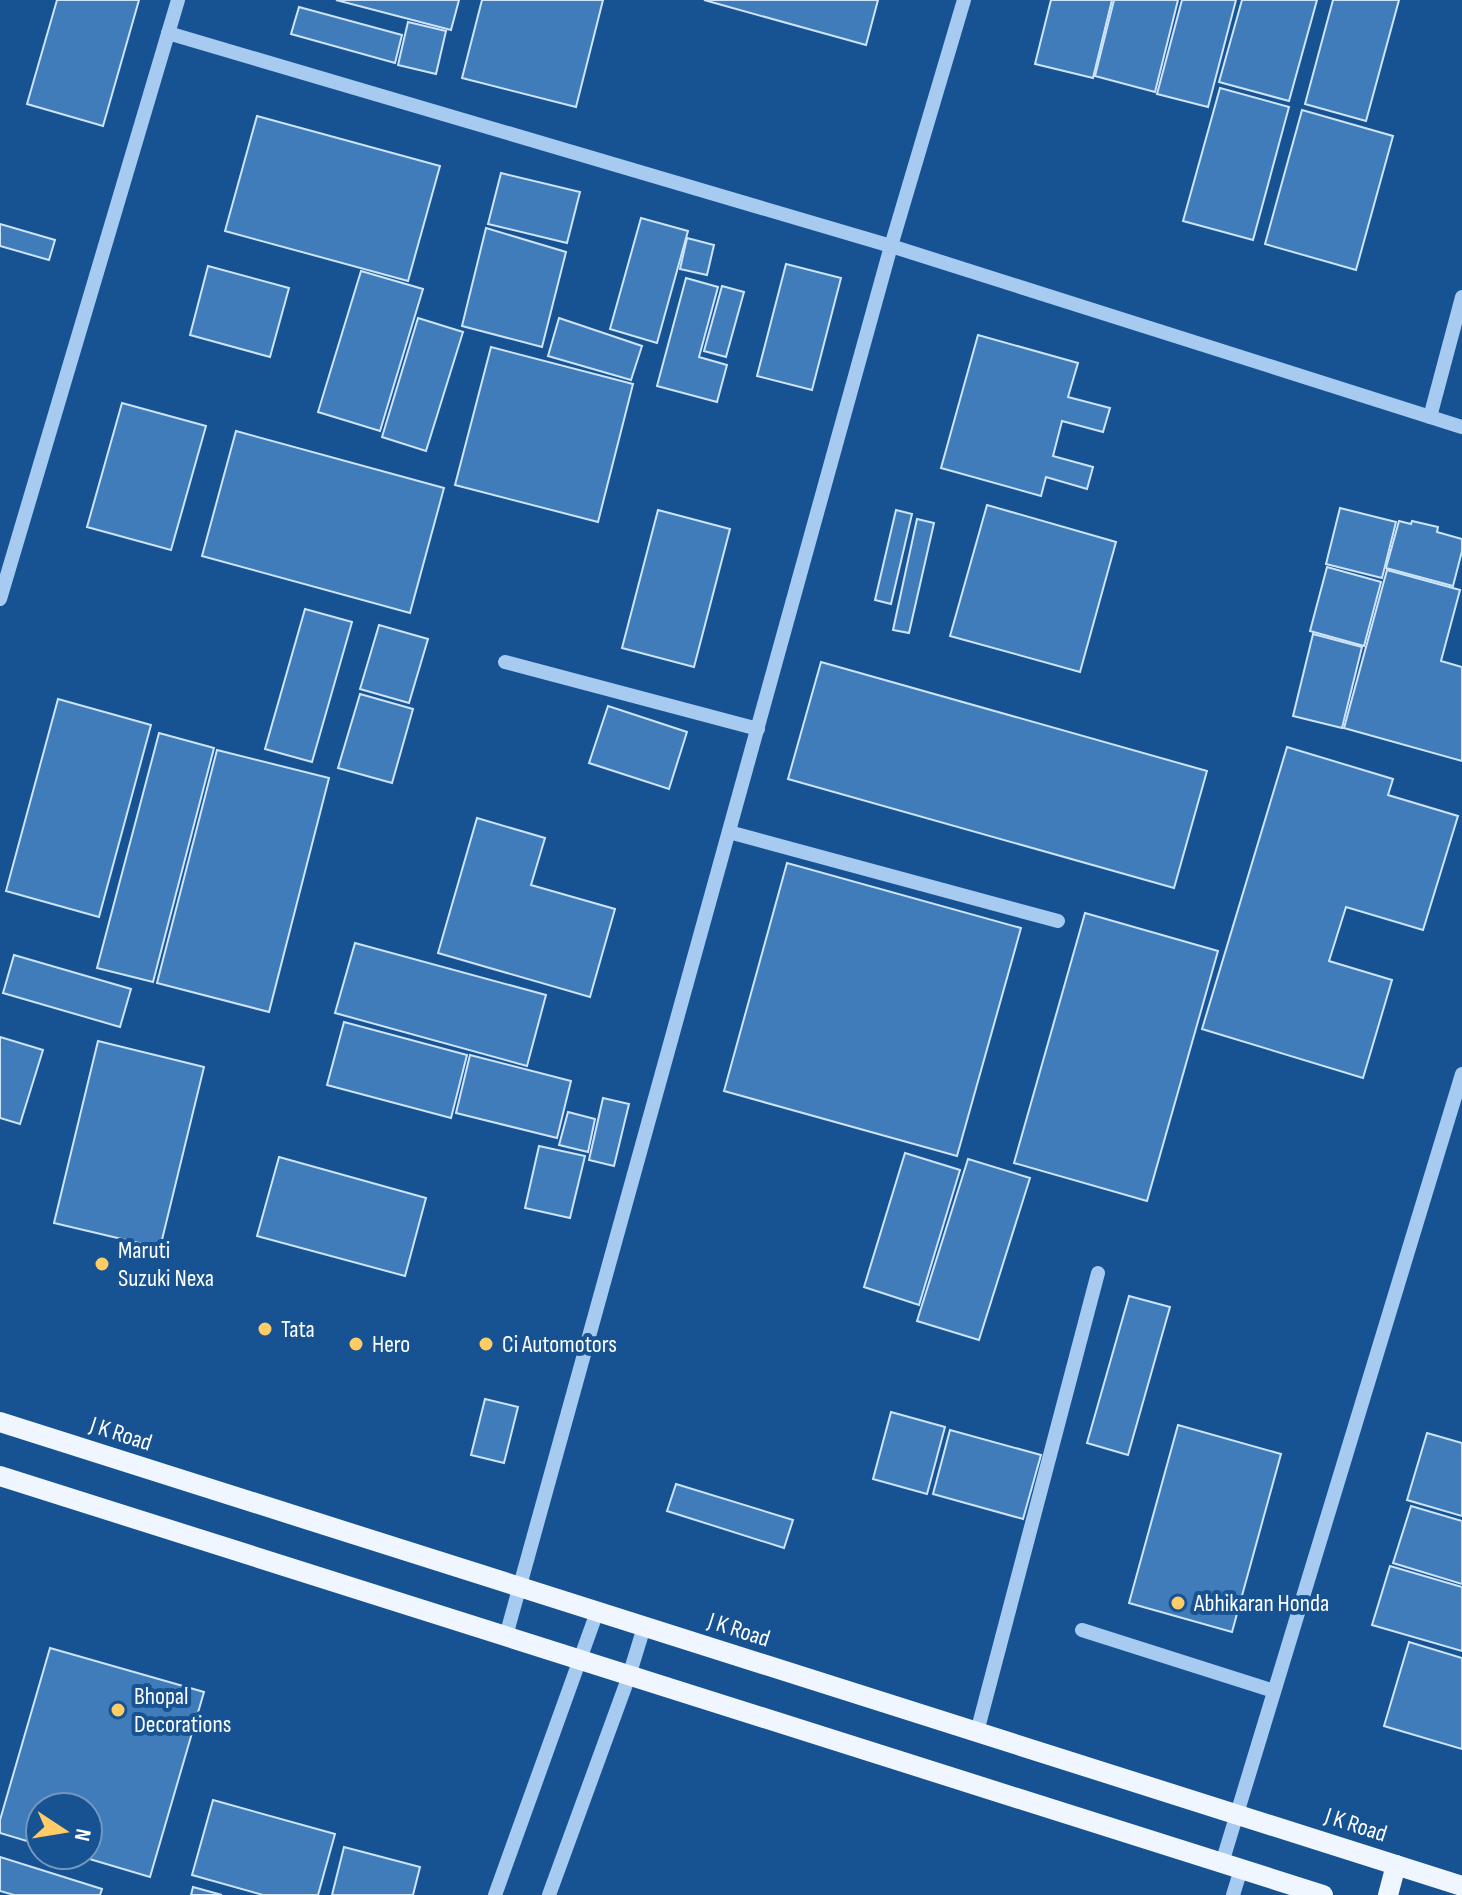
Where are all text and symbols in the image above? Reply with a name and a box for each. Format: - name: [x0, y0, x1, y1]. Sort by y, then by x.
- place label: Maruti Suzuki Nexa: [118, 1236, 214, 1293]
- marker: Maruti Suzuki Nexa: [93, 1255, 111, 1273]
- place label: Tata: [281, 1315, 315, 1344]
- marker: Tata: [256, 1320, 274, 1338]
- place label: Hero: [372, 1330, 410, 1359]
- place label: Ci Automotors: [502, 1330, 617, 1359]
- marker: Hero: [347, 1335, 365, 1353]
- marker: Ci Automotors: [477, 1335, 495, 1353]
- street label: J K Road: [85, 1410, 156, 1458]
- place label: Abhikaran Honda: [1193, 1589, 1329, 1618]
- marker: Abhikaran Honda: [1169, 1594, 1187, 1612]
- street label: J K Road: [703, 1606, 774, 1654]
- place label: Bhopal Decorations: [134, 1682, 231, 1739]
- marker: Bhopal Decorations: [109, 1701, 127, 1719]
- north arrow: [24, 1791, 104, 1871]
- street label: J K Road: [1320, 1801, 1391, 1849]
- text: N: [68, 1826, 97, 1843]

